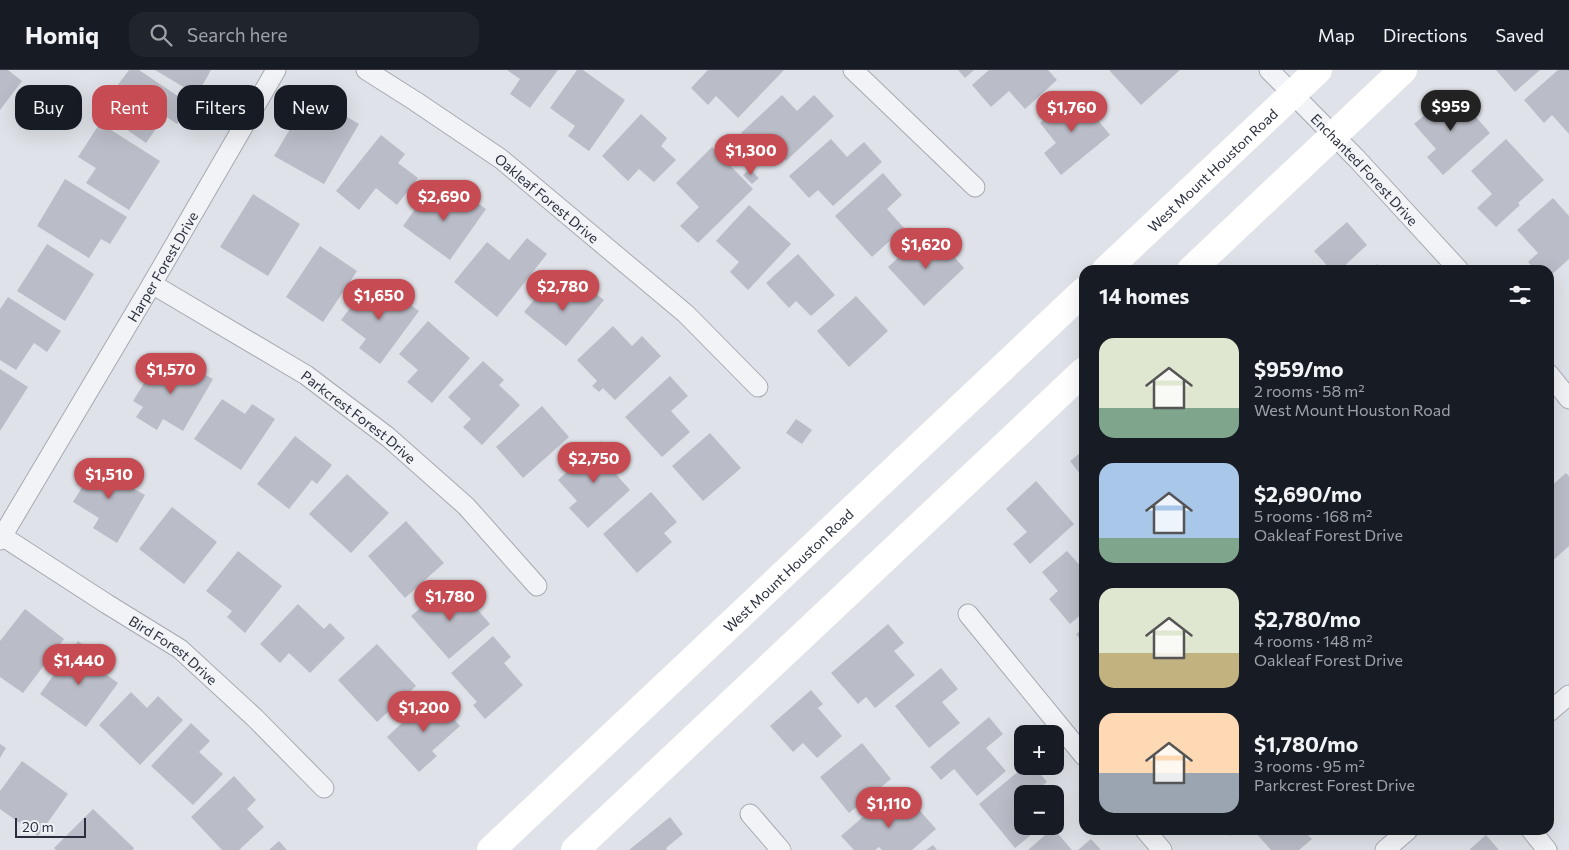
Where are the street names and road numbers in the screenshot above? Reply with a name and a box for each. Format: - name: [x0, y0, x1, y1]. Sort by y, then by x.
- street label: West Mount Houston Road: [1144, 105, 1281, 235]
- street label: Enchanted Forest Drive: [1308, 110, 1422, 229]
- street label: Oakleaf Forest Drive: [492, 149, 603, 246]
- street label: Harper Forest Drive: [123, 208, 201, 325]
- street label: Parkcrest Forest Drive: [298, 366, 420, 466]
- street label: West Mount Houston Road: [719, 505, 856, 635]
- street label: Bird Forest Drive: [126, 611, 221, 688]

